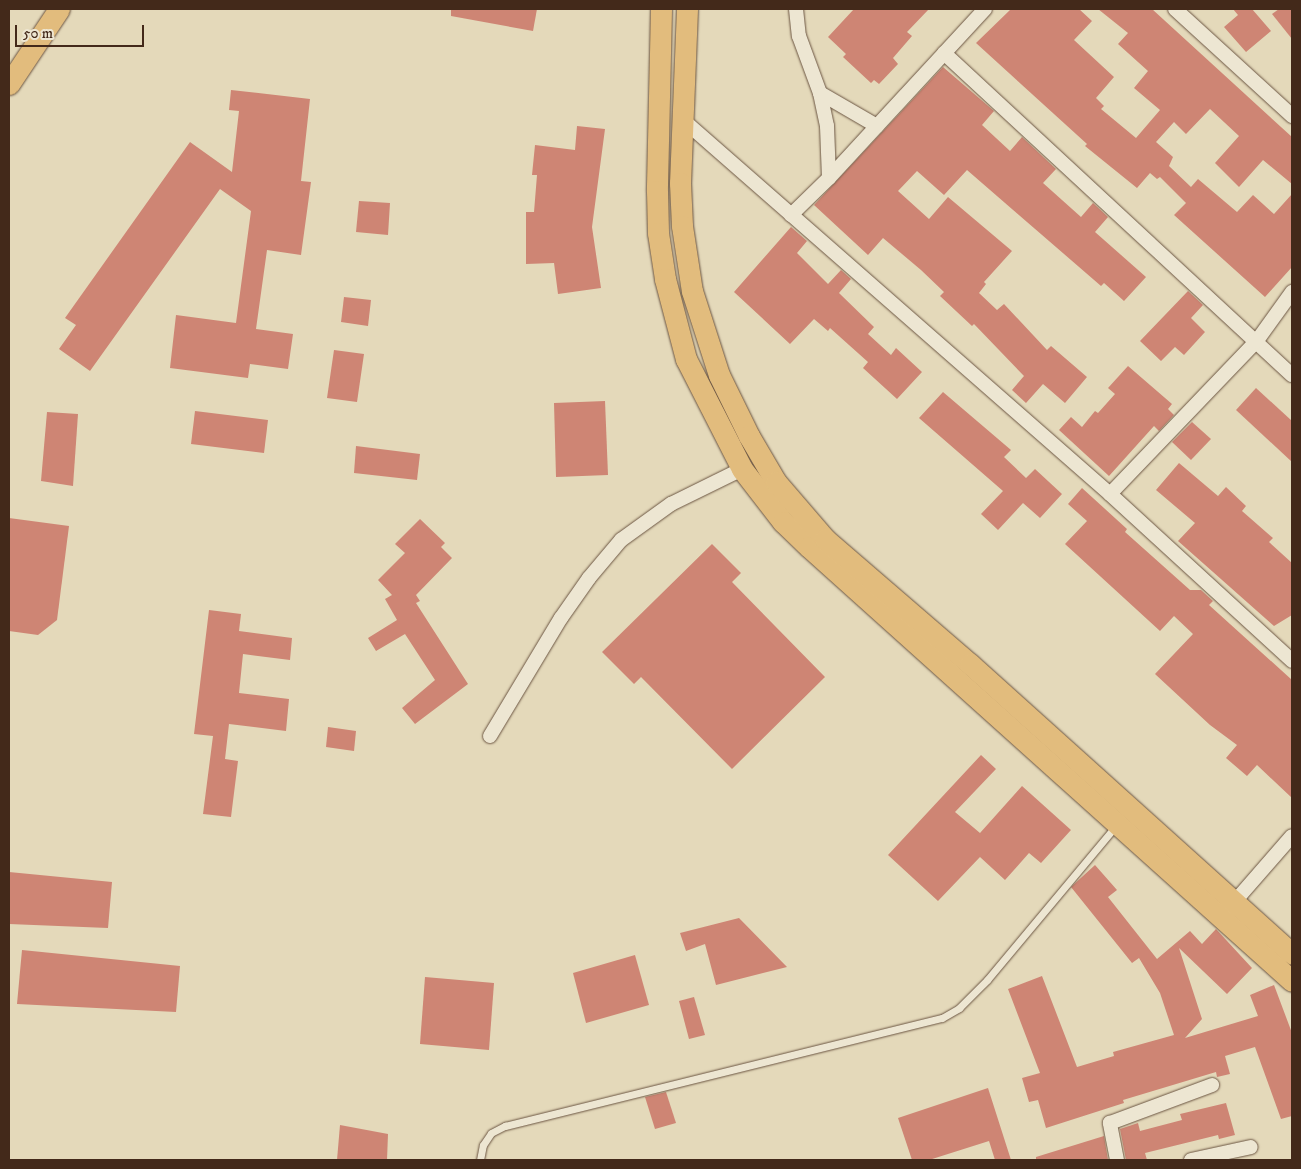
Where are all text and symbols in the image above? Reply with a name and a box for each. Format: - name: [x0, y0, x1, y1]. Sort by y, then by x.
- scale bar: [18, 15, 146, 47]
- text: 50 m: [23, 24, 53, 43]

